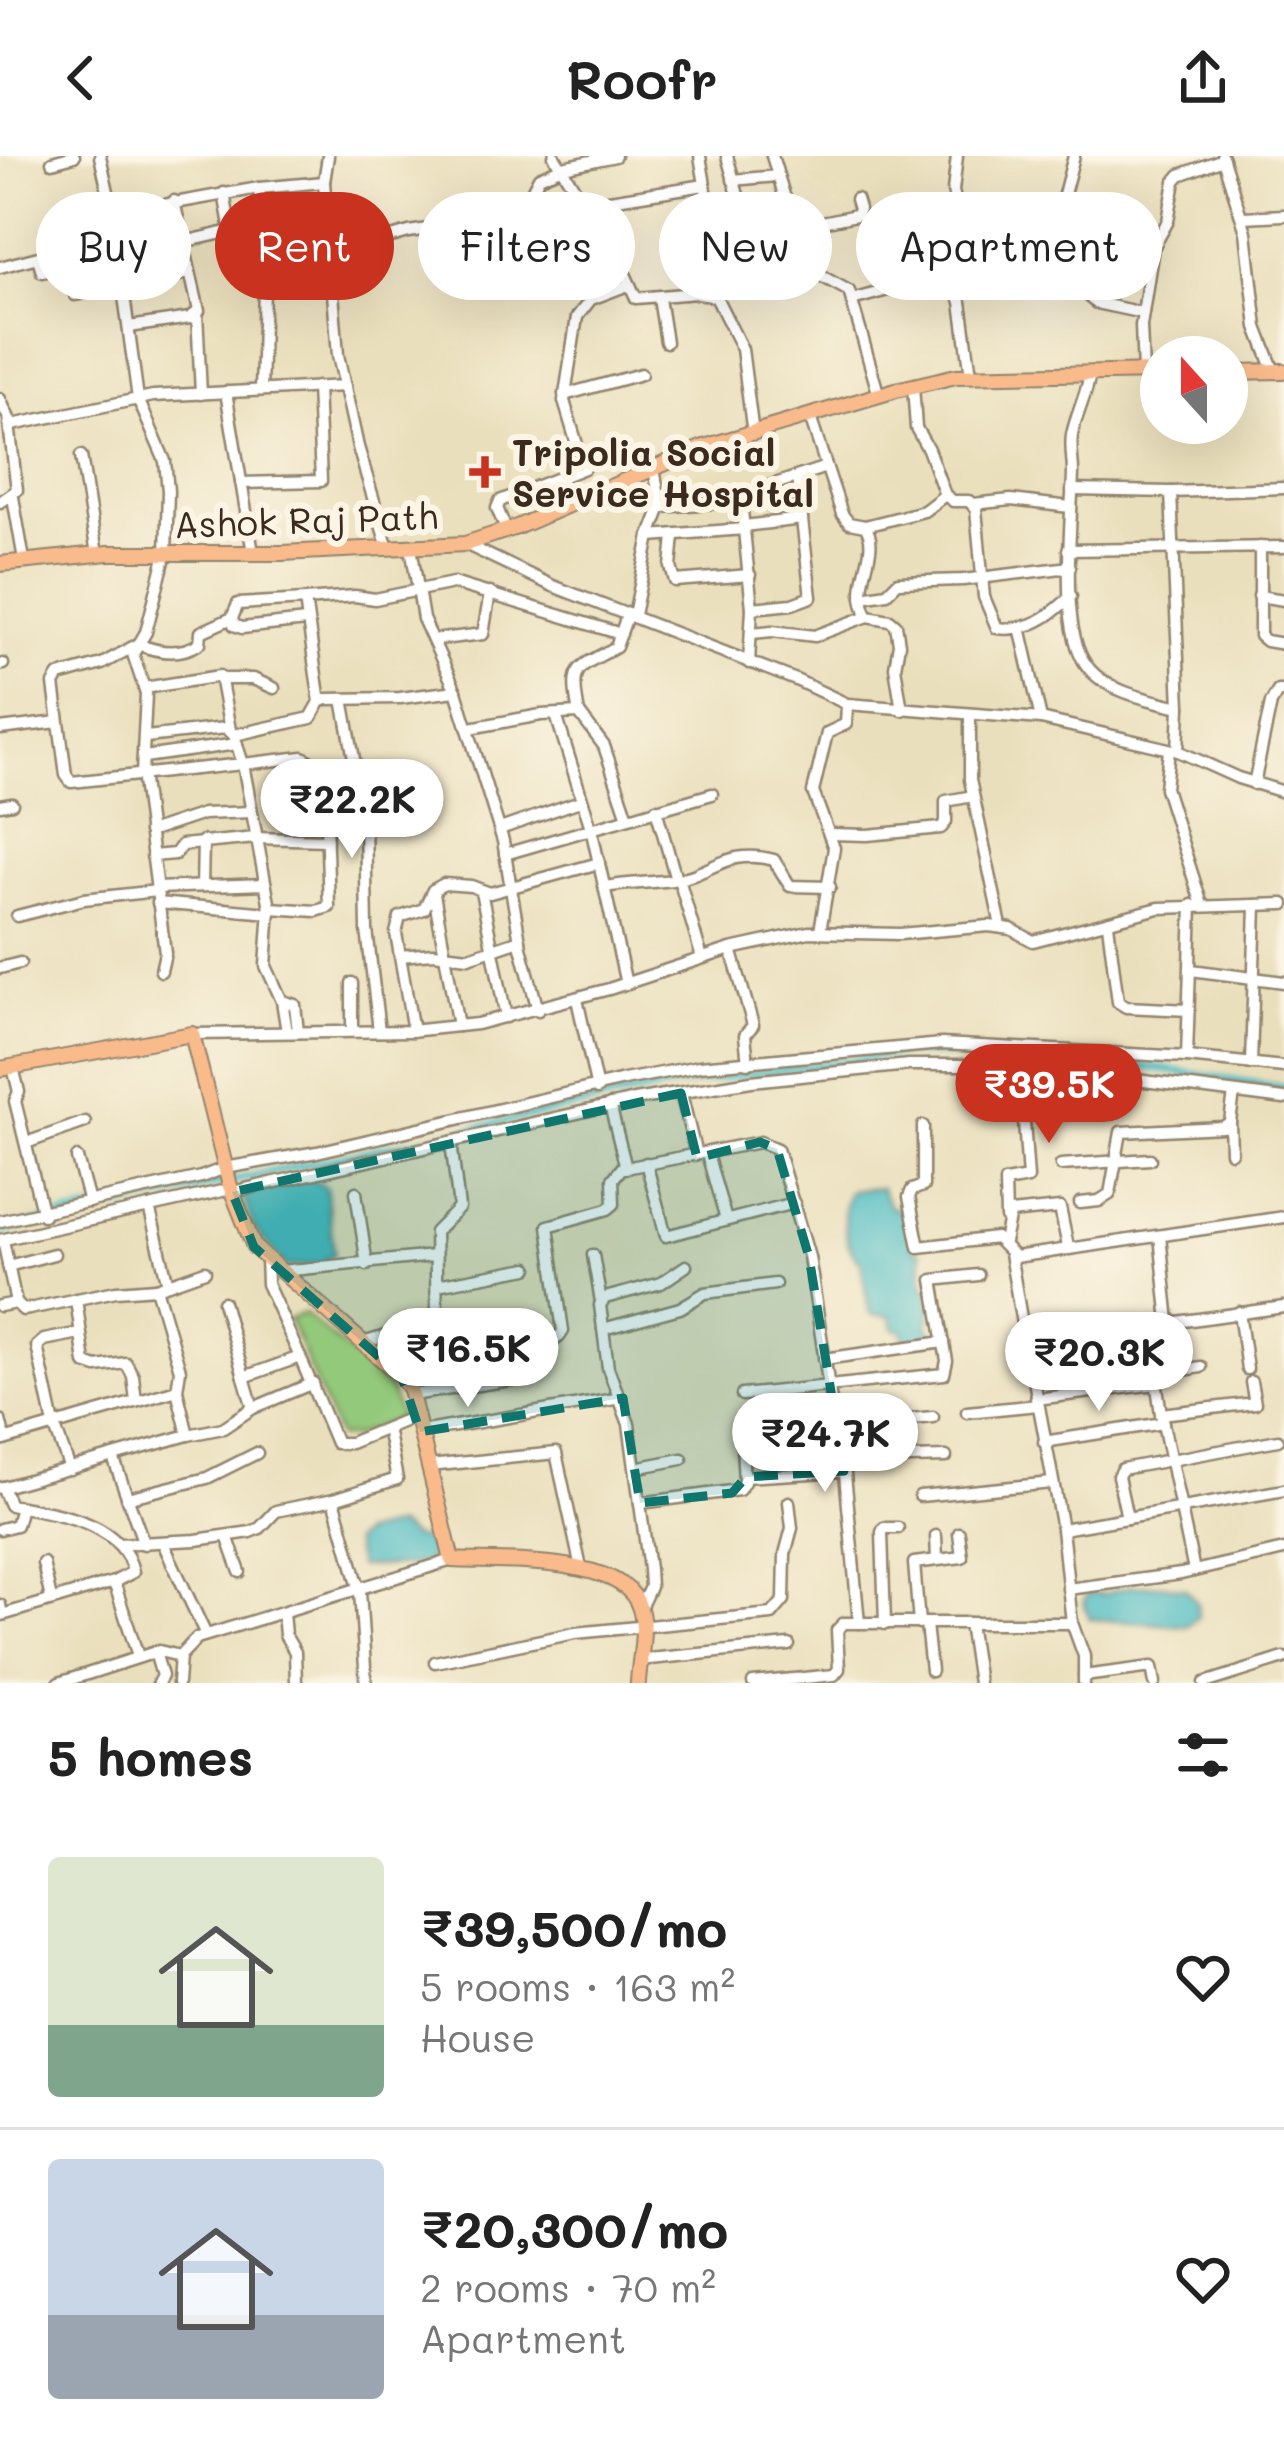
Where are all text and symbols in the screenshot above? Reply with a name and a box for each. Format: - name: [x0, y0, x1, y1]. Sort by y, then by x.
- text: Roofr: [566, 43, 718, 114]
- icon: back: [48, 45, 114, 111]
- icon: share: [1170, 45, 1236, 111]
- chip: Buy: [36, 192, 191, 300]
- chip: Rent: [215, 192, 394, 300]
- chip: Filters: [418, 192, 635, 300]
- chip: New: [659, 192, 832, 300]
- chip: Apartment: [856, 192, 1162, 300]
- north arrow: [1140, 336, 1248, 444]
- map controls: [1140, 336, 1248, 444]
- place label: Tripolia Social Service Hospital: [512, 428, 814, 516]
- marker: Tripolia Social Service Hospital: [469, 456, 501, 488]
- street label: Ashok Raj Path: [173, 491, 439, 547]
- pin: ₹22.2K: [254, 759, 450, 861]
- text: ₹22.2K: [288, 772, 416, 823]
- pin: ₹39.5K: [951, 1044, 1147, 1146]
- text: ₹39.5K: [982, 1057, 1116, 1108]
- pin: ₹16.5K: [370, 1308, 566, 1410]
- pin: ₹20.3K: [1001, 1312, 1197, 1414]
- text: ₹16.5K: [404, 1321, 532, 1372]
- text: ₹20.3K: [1032, 1325, 1166, 1376]
- pin: ₹24.7K: [727, 1393, 923, 1495]
- text: ₹24.7K: [759, 1406, 891, 1457]
- text: 5 homes: [48, 1722, 253, 1789]
- icon: filters: [1170, 1722, 1236, 1788]
- text: ₹39,500/mo: [420, 1893, 727, 1960]
- icon: home: [144, 1905, 288, 2049]
- icon: heart: [1170, 1944, 1236, 2010]
- text: 5 rooms · 163 m²: [420, 1960, 735, 2011]
- text: House: [420, 2011, 535, 2062]
- text: ₹20,300/mo: [420, 2194, 728, 2261]
- icon: home: [144, 2207, 288, 2351]
- icon: heart: [1170, 2246, 1236, 2312]
- text: 2 rooms · 70 m²: [420, 2261, 716, 2312]
- text: Apartment: [420, 2312, 626, 2363]

